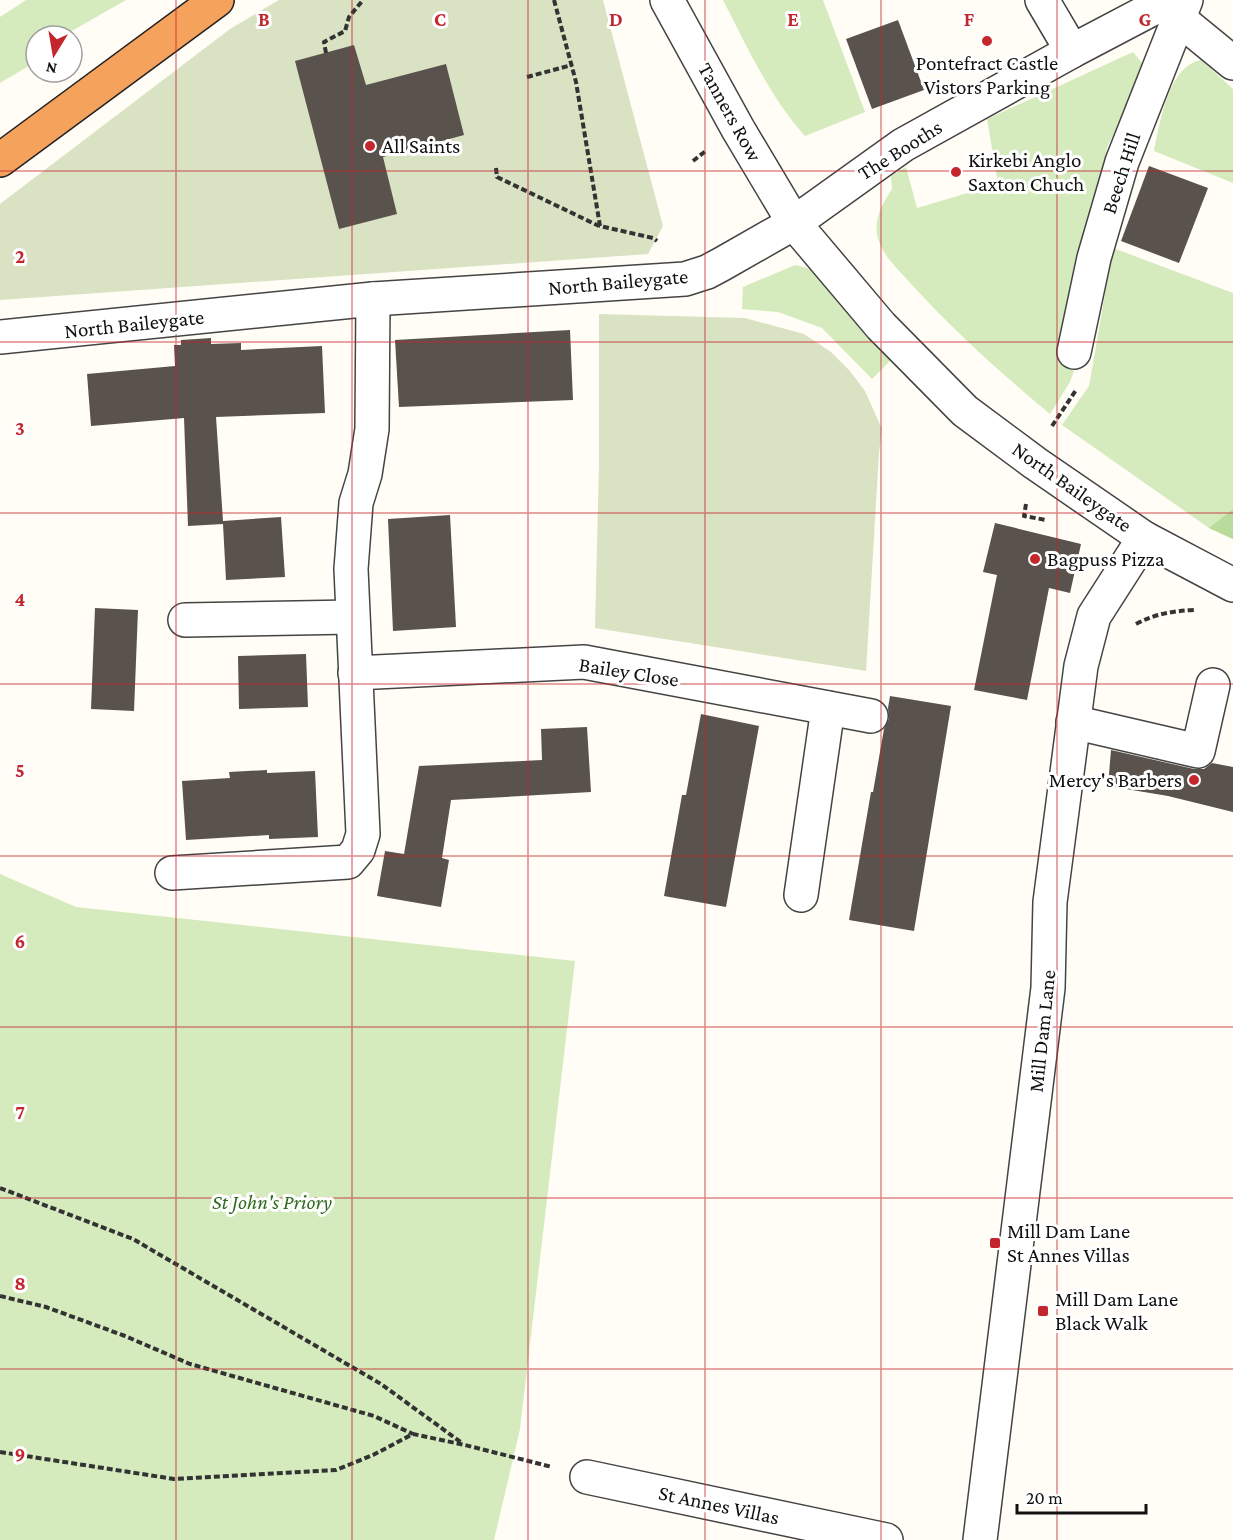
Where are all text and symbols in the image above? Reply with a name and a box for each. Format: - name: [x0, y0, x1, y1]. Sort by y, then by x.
- text: B: [258, 8, 270, 30]
- text: C: [434, 8, 446, 30]
- text: D: [609, 8, 623, 30]
- text: E: [787, 8, 799, 30]
- text: F: [964, 8, 975, 30]
- text: G: [1139, 8, 1152, 30]
- north arrow: [24, 24, 84, 84]
- marker: Pontefract Castle Vistors Parking: [980, 34, 994, 48]
- place label: Pontefract Castle Vistors Parking: [916, 51, 1058, 99]
- text: N: [44, 59, 58, 78]
- street label: Tanners Row: [693, 59, 767, 166]
- street label: The Booths: [853, 115, 947, 185]
- street label: Beech Hill: [1097, 129, 1145, 217]
- place label: All Saints: [382, 134, 460, 158]
- marker: All Saints: [363, 139, 377, 153]
- place label: Kirkebi Anglo Saxton Chuch: [968, 148, 1084, 196]
- marker: Kirkebi Anglo Saxton Chuch: [949, 165, 963, 179]
- text: 2: [15, 245, 25, 267]
- street label: North Baileygate: [547, 264, 689, 300]
- street label: North Baileygate: [63, 305, 205, 343]
- text: 3: [15, 417, 25, 439]
- street label: North Baileygate: [1008, 437, 1136, 537]
- place label: Bagpuss Pizza: [1047, 547, 1165, 571]
- marker: Bagpuss Pizza: [1028, 552, 1042, 566]
- text: 4: [15, 588, 26, 610]
- street label: Bailey Close: [577, 652, 681, 692]
- text: 5: [15, 759, 25, 781]
- place label: Mercy's Barbers: [1049, 768, 1182, 792]
- marker: Mercy's Barbers: [1187, 773, 1201, 787]
- text: 6: [15, 930, 25, 952]
- street label: Mill Dam Lane: [1024, 969, 1060, 1093]
- text: 7: [15, 1101, 25, 1123]
- park label: St John's Priory: [212, 1190, 332, 1214]
- place label: Mill Dam Lane St Annes Villas: [1007, 1219, 1130, 1267]
- marker: Mill Dam Lane St Annes Villas: [988, 1236, 1002, 1250]
- text: 8: [14, 1272, 26, 1294]
- place label: Mill Dam Lane Black Walk: [1055, 1287, 1178, 1335]
- marker: Mill Dam Lane Black Walk: [1036, 1304, 1050, 1318]
- text: 9: [15, 1443, 25, 1465]
- scale bar: [1017, 1477, 1146, 1515]
- street label: St Annes Villas: [656, 1481, 782, 1529]
- text: 20 m: [1026, 1488, 1063, 1508]

